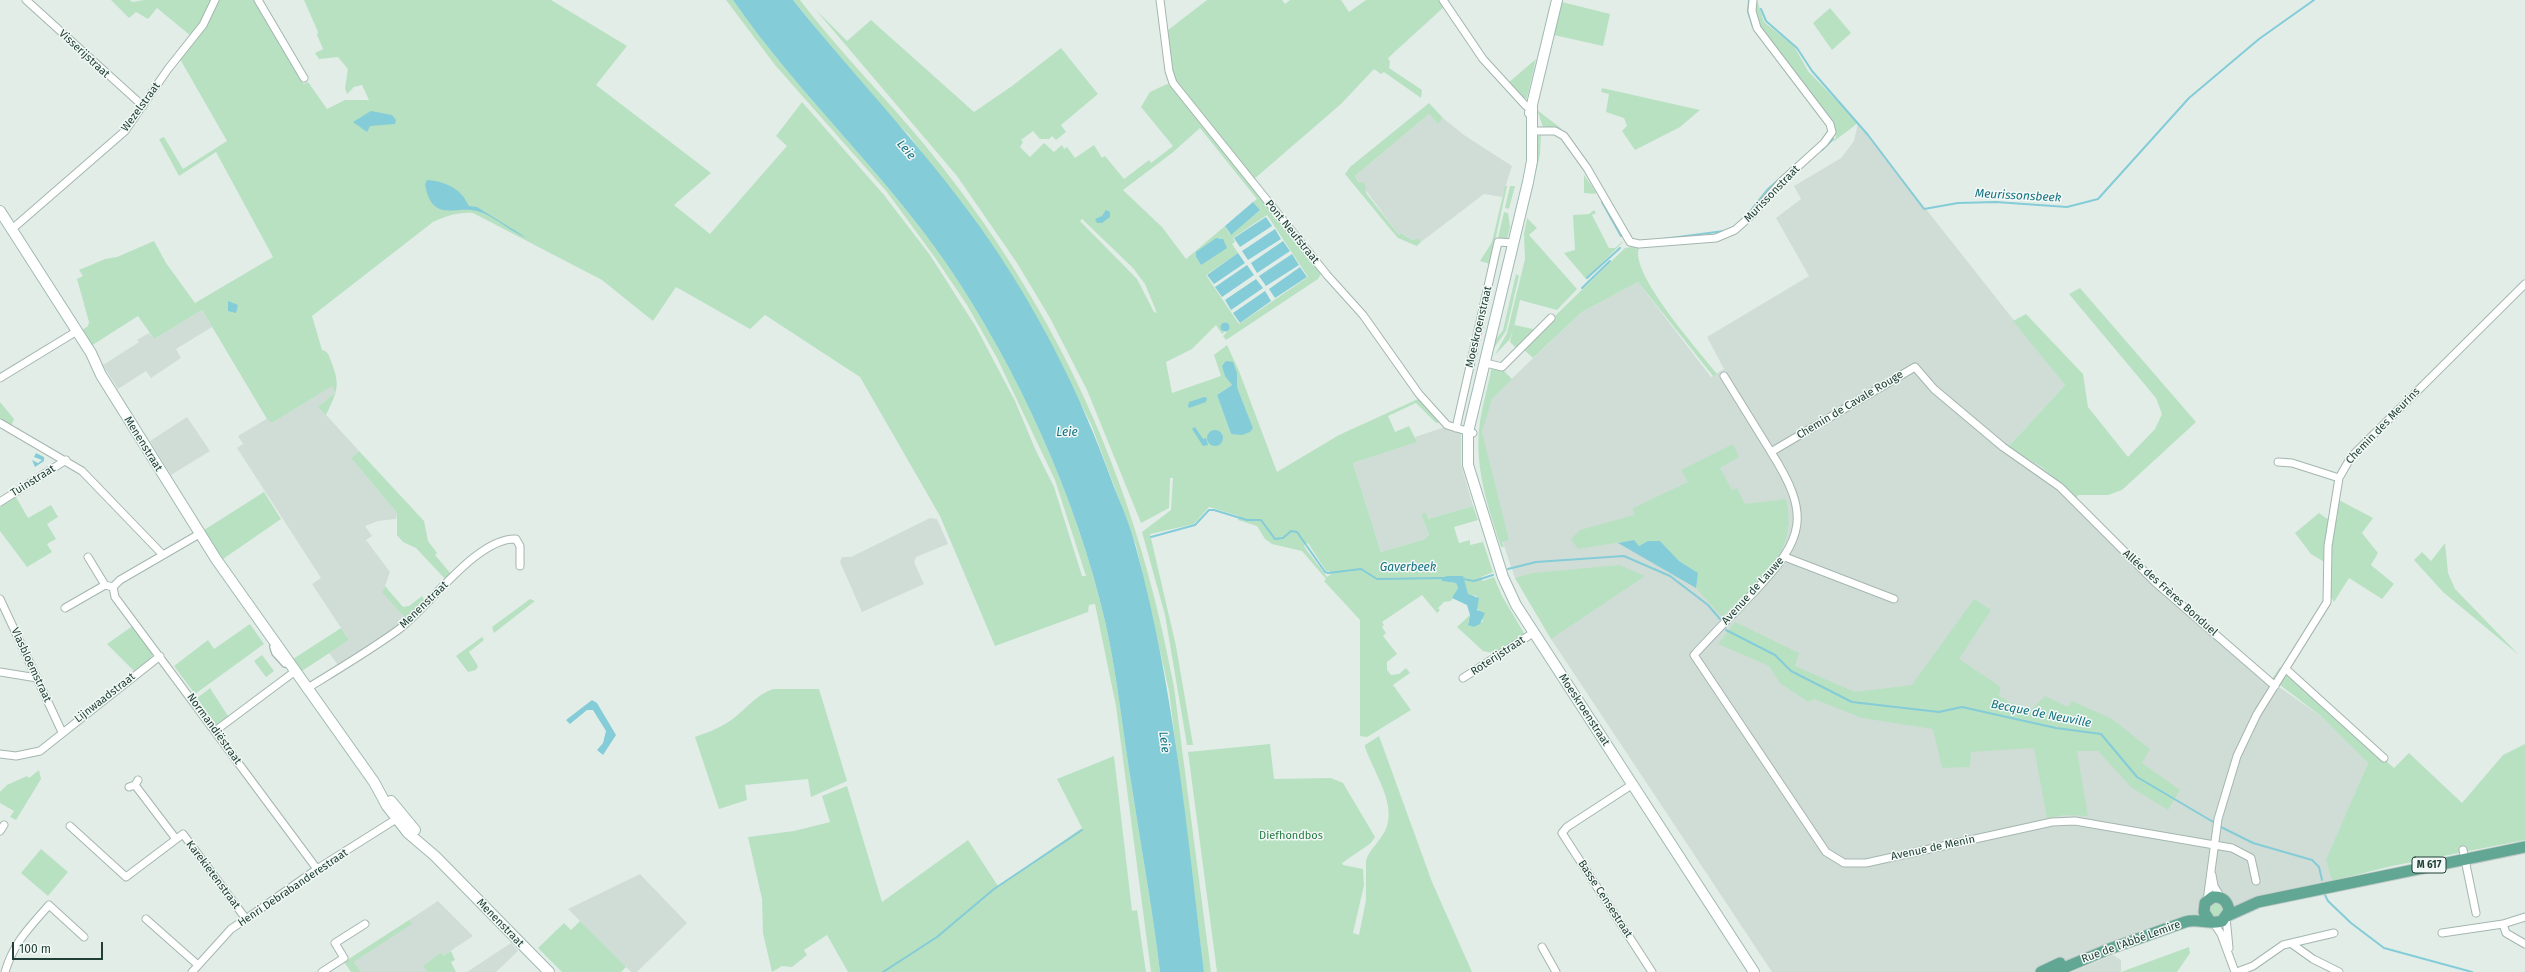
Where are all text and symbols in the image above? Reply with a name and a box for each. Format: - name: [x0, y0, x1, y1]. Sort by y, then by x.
- street label: Visserijstraat: [56, 27, 112, 81]
- street label: Wezelstraat: [119, 80, 163, 134]
- water label: Leie: [894, 137, 918, 163]
- street label: Murissonstraat: [1741, 163, 1803, 225]
- water label: Meurissonsbeek: [1974, 187, 2062, 205]
- street label: Pont Neufstraat: [1262, 197, 1322, 267]
- street label: Moeskroenstraat: [1463, 285, 1495, 369]
- street label: Chemin de Cavale Rouge: [1794, 368, 1906, 442]
- street label: Chemin des Meurins: [2343, 385, 2423, 467]
- street label: Menenstraat: [121, 414, 165, 474]
- water label: Leie: [1056, 426, 1078, 440]
- street label: Tuinstraat: [8, 462, 58, 500]
- street label: Allée des Frères Bonduel: [2120, 547, 2220, 639]
- street label: Avenue de Lauwe: [1719, 554, 1787, 628]
- water label: Gaverbeek: [1380, 561, 1436, 575]
- street label: Menenstraat: [397, 579, 451, 631]
- street label: Vlasbloemstraat: [8, 626, 54, 704]
- street label: Roterijstraat: [1468, 634, 1528, 678]
- street label: Lijnwaadstraat: [72, 670, 138, 726]
- street label: Moeskroenstraat: [1556, 671, 1612, 749]
- street label: Normandiëstraat: [184, 691, 244, 767]
- water label: Becque de Neuville: [1990, 697, 2092, 731]
- water label: Leie: [1155, 730, 1173, 754]
- park label: Diefhondbos: [1259, 829, 1323, 843]
- street label: Avenue de Menin: [1890, 833, 1976, 863]
- street label: Karekietenstraat: [183, 838, 243, 912]
- street label: Henri Debrabanderestraat: [235, 846, 351, 930]
- road number: M 617: [2412, 857, 2446, 873]
- street label: Basse Censestraat: [1575, 858, 1635, 940]
- street label: Menenstraat: [474, 896, 526, 950]
- street label: Rue de l'Abbé Lemire: [2080, 918, 2182, 966]
- scale bar: [14, 934, 105, 960]
- text: 100 m: [19, 942, 51, 956]

